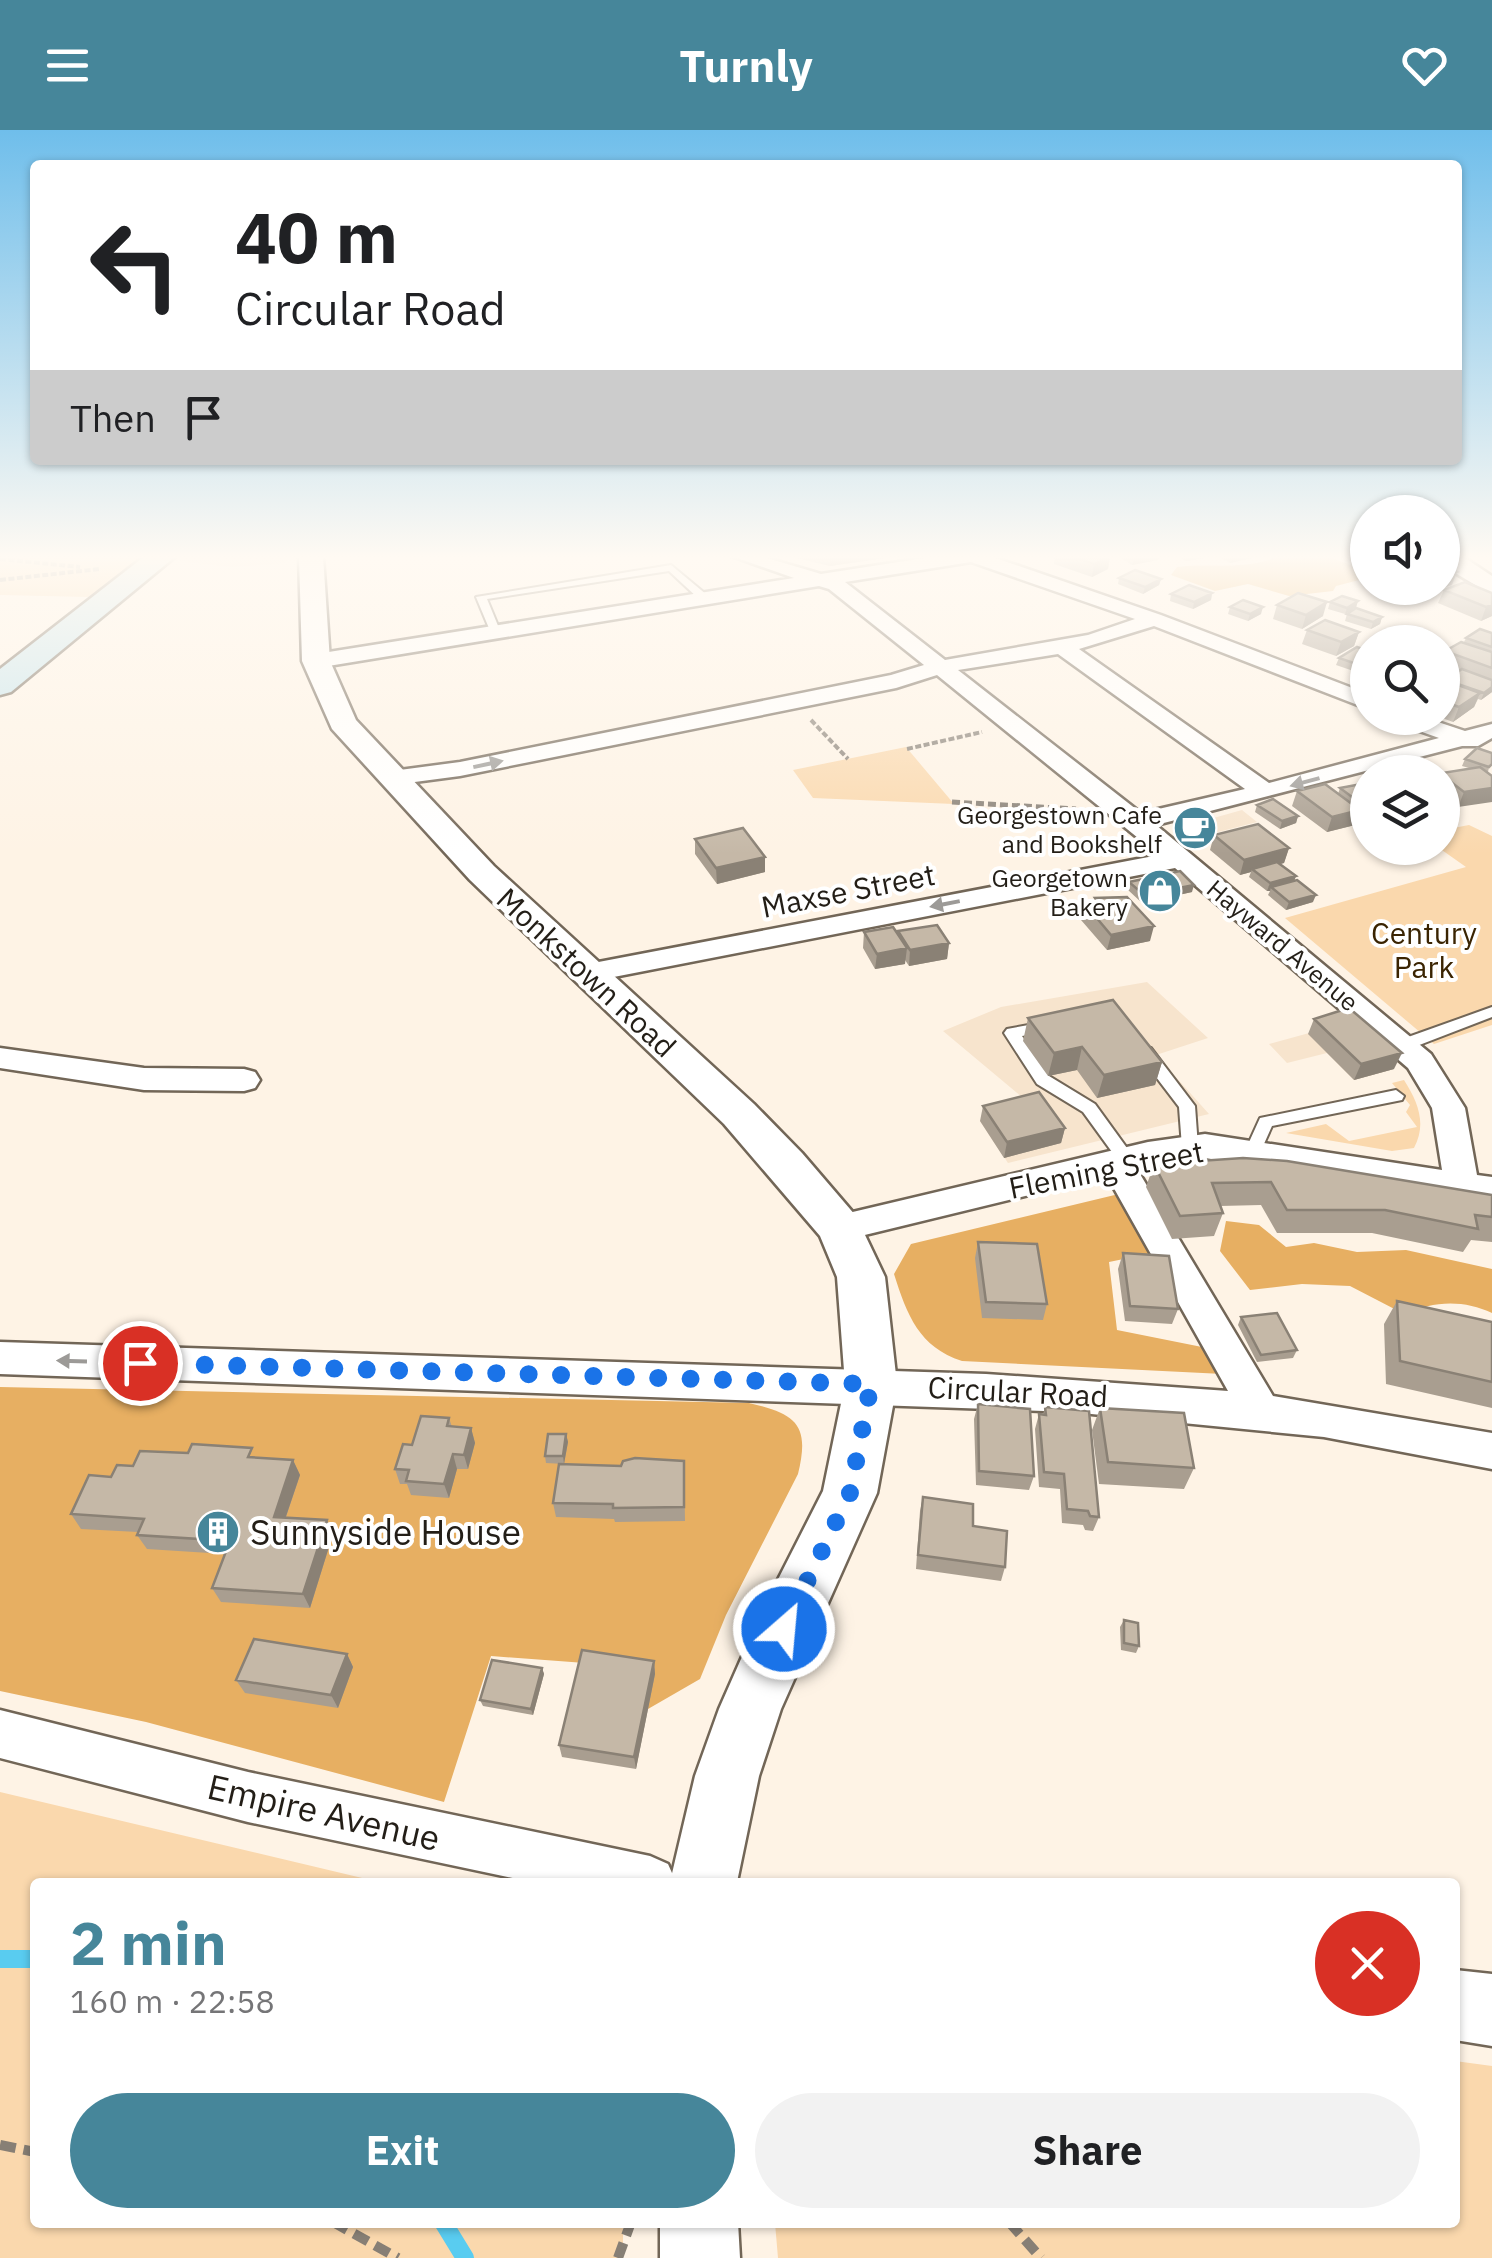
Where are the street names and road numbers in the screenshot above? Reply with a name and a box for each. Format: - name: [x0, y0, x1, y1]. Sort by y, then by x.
- street label: Maxse Street: [758, 854, 938, 926]
- street label: Hayward Avenue: [1200, 872, 1366, 1018]
- street label: Monkstown Road: [489, 879, 685, 1065]
- street label: Fleming Street: [1005, 1131, 1207, 1207]
- street label: Circular Road: [927, 1367, 1109, 1415]
- street label: Empire Avenue: [203, 1763, 445, 1861]

